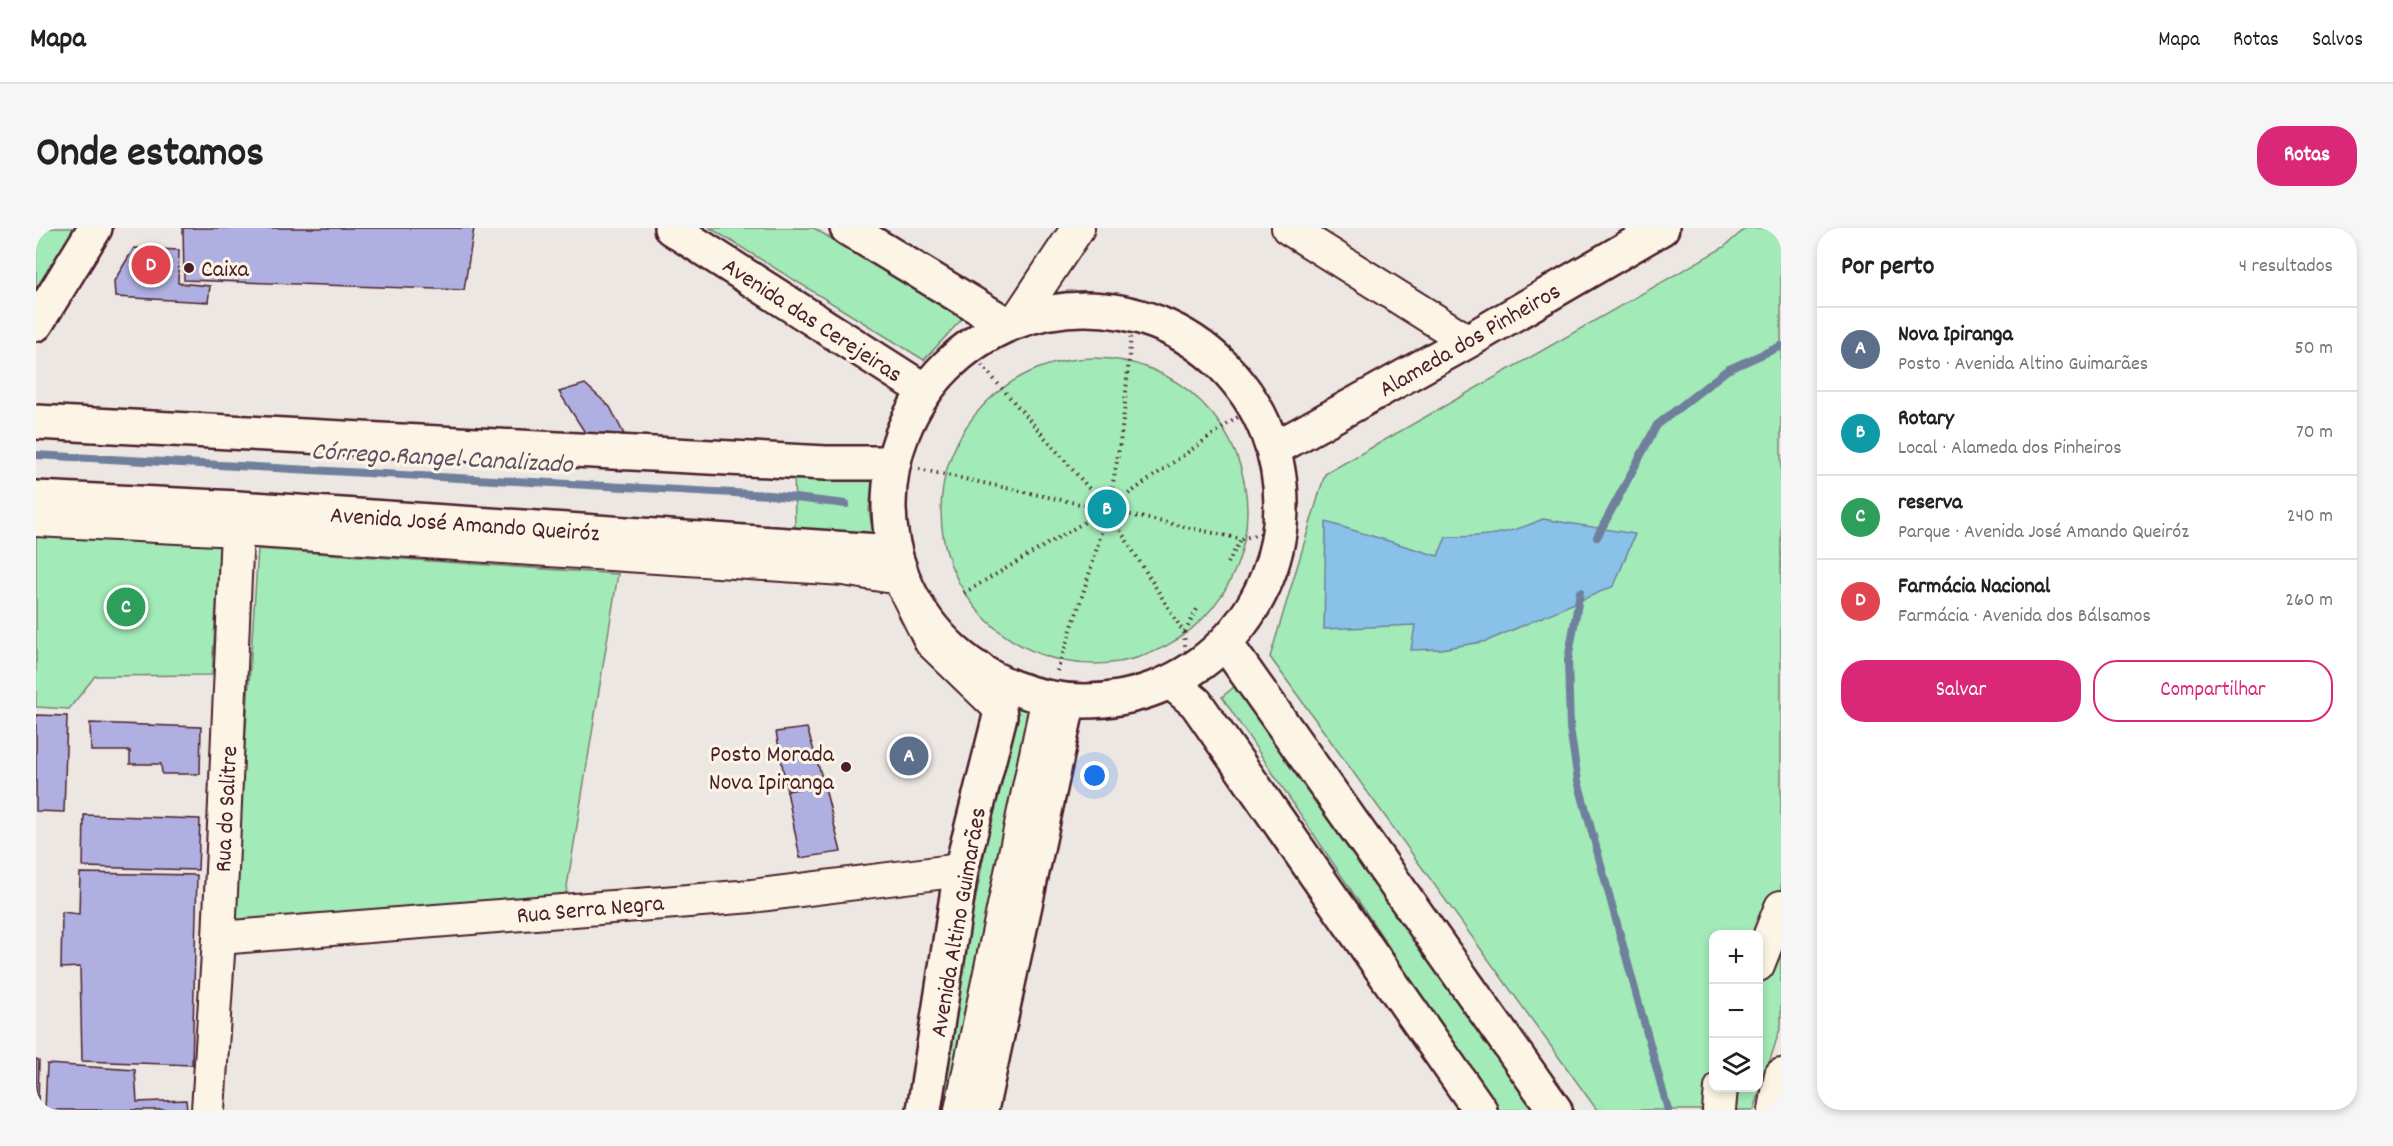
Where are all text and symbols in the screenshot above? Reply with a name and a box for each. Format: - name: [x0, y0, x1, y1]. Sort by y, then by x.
- text: Mapa: [30, 21, 86, 61]
- text: Mapa: [2158, 26, 2200, 56]
- text: Rotas: [2233, 26, 2279, 56]
- text: Salvos: [2312, 26, 2363, 56]
- text: Onde estamos: [36, 126, 264, 186]
- button: Rotas: [2257, 126, 2357, 186]
- pin: D: [132, 243, 170, 288]
- text: Por perto: [1841, 249, 1934, 286]
- street label: Avenida das Cerejeiras: [715, 250, 908, 393]
- text: 4 resultados: [2239, 253, 2333, 281]
- place label: Caixa: [201, 254, 249, 288]
- marker: Caixa: [182, 261, 196, 275]
- street label: Alameda dos Pinheiros: [1373, 276, 1568, 407]
- text: Nova Ipiranga: [1898, 320, 2013, 351]
- text: A: [1855, 335, 1866, 363]
- text: 50 m: [2295, 335, 2333, 363]
- text: Posto · Avenida Altino Guimarães: [1898, 351, 2148, 379]
- text: Rotary: [1898, 404, 1954, 435]
- text: B: [1856, 419, 1865, 447]
- text: 70 m: [2296, 419, 2333, 447]
- water label: Córrego Rangel Canalizado: [310, 434, 575, 485]
- text: Local · Alameda dos Pinheiros: [1898, 435, 2122, 463]
- pin: B: [1088, 486, 1126, 532]
- text: reserva: [1898, 488, 1962, 519]
- street label: Avenida José Amando Queiróz: [329, 500, 601, 552]
- text: C: [1856, 503, 1865, 531]
- text: 240 m: [2287, 503, 2333, 531]
- text: Parque · Avenida José Amando Queiróz: [1898, 519, 2189, 547]
- text: Farmácia Nacional: [1898, 572, 2050, 603]
- pin: C: [106, 584, 146, 629]
- text: D: [1855, 587, 1866, 615]
- text: 260 m: [2285, 587, 2333, 615]
- text: Farmácia · Avenida dos Bálsamos: [1898, 603, 2151, 631]
- button: Salvar: [1841, 660, 2081, 722]
- button: Compartilhar: [2093, 660, 2333, 722]
- pin: A: [890, 734, 928, 778]
- place label: Posto Morada Nova Ipiranga: [709, 739, 835, 801]
- street label: Rua do Salitre: [208, 745, 248, 873]
- marker: Posto Morada Nova Ipiranga: [839, 760, 853, 774]
- your location: [1080, 761, 1109, 790]
- street label: Avenida Altino Guimarães: [923, 805, 997, 1040]
- street label: Rua Serra Negra: [515, 888, 666, 934]
- map controls: [1709, 930, 1763, 1092]
- button: +: [1709, 930, 1763, 984]
- button: −: [1709, 984, 1763, 1038]
- button: layers: [1709, 1038, 1763, 1092]

